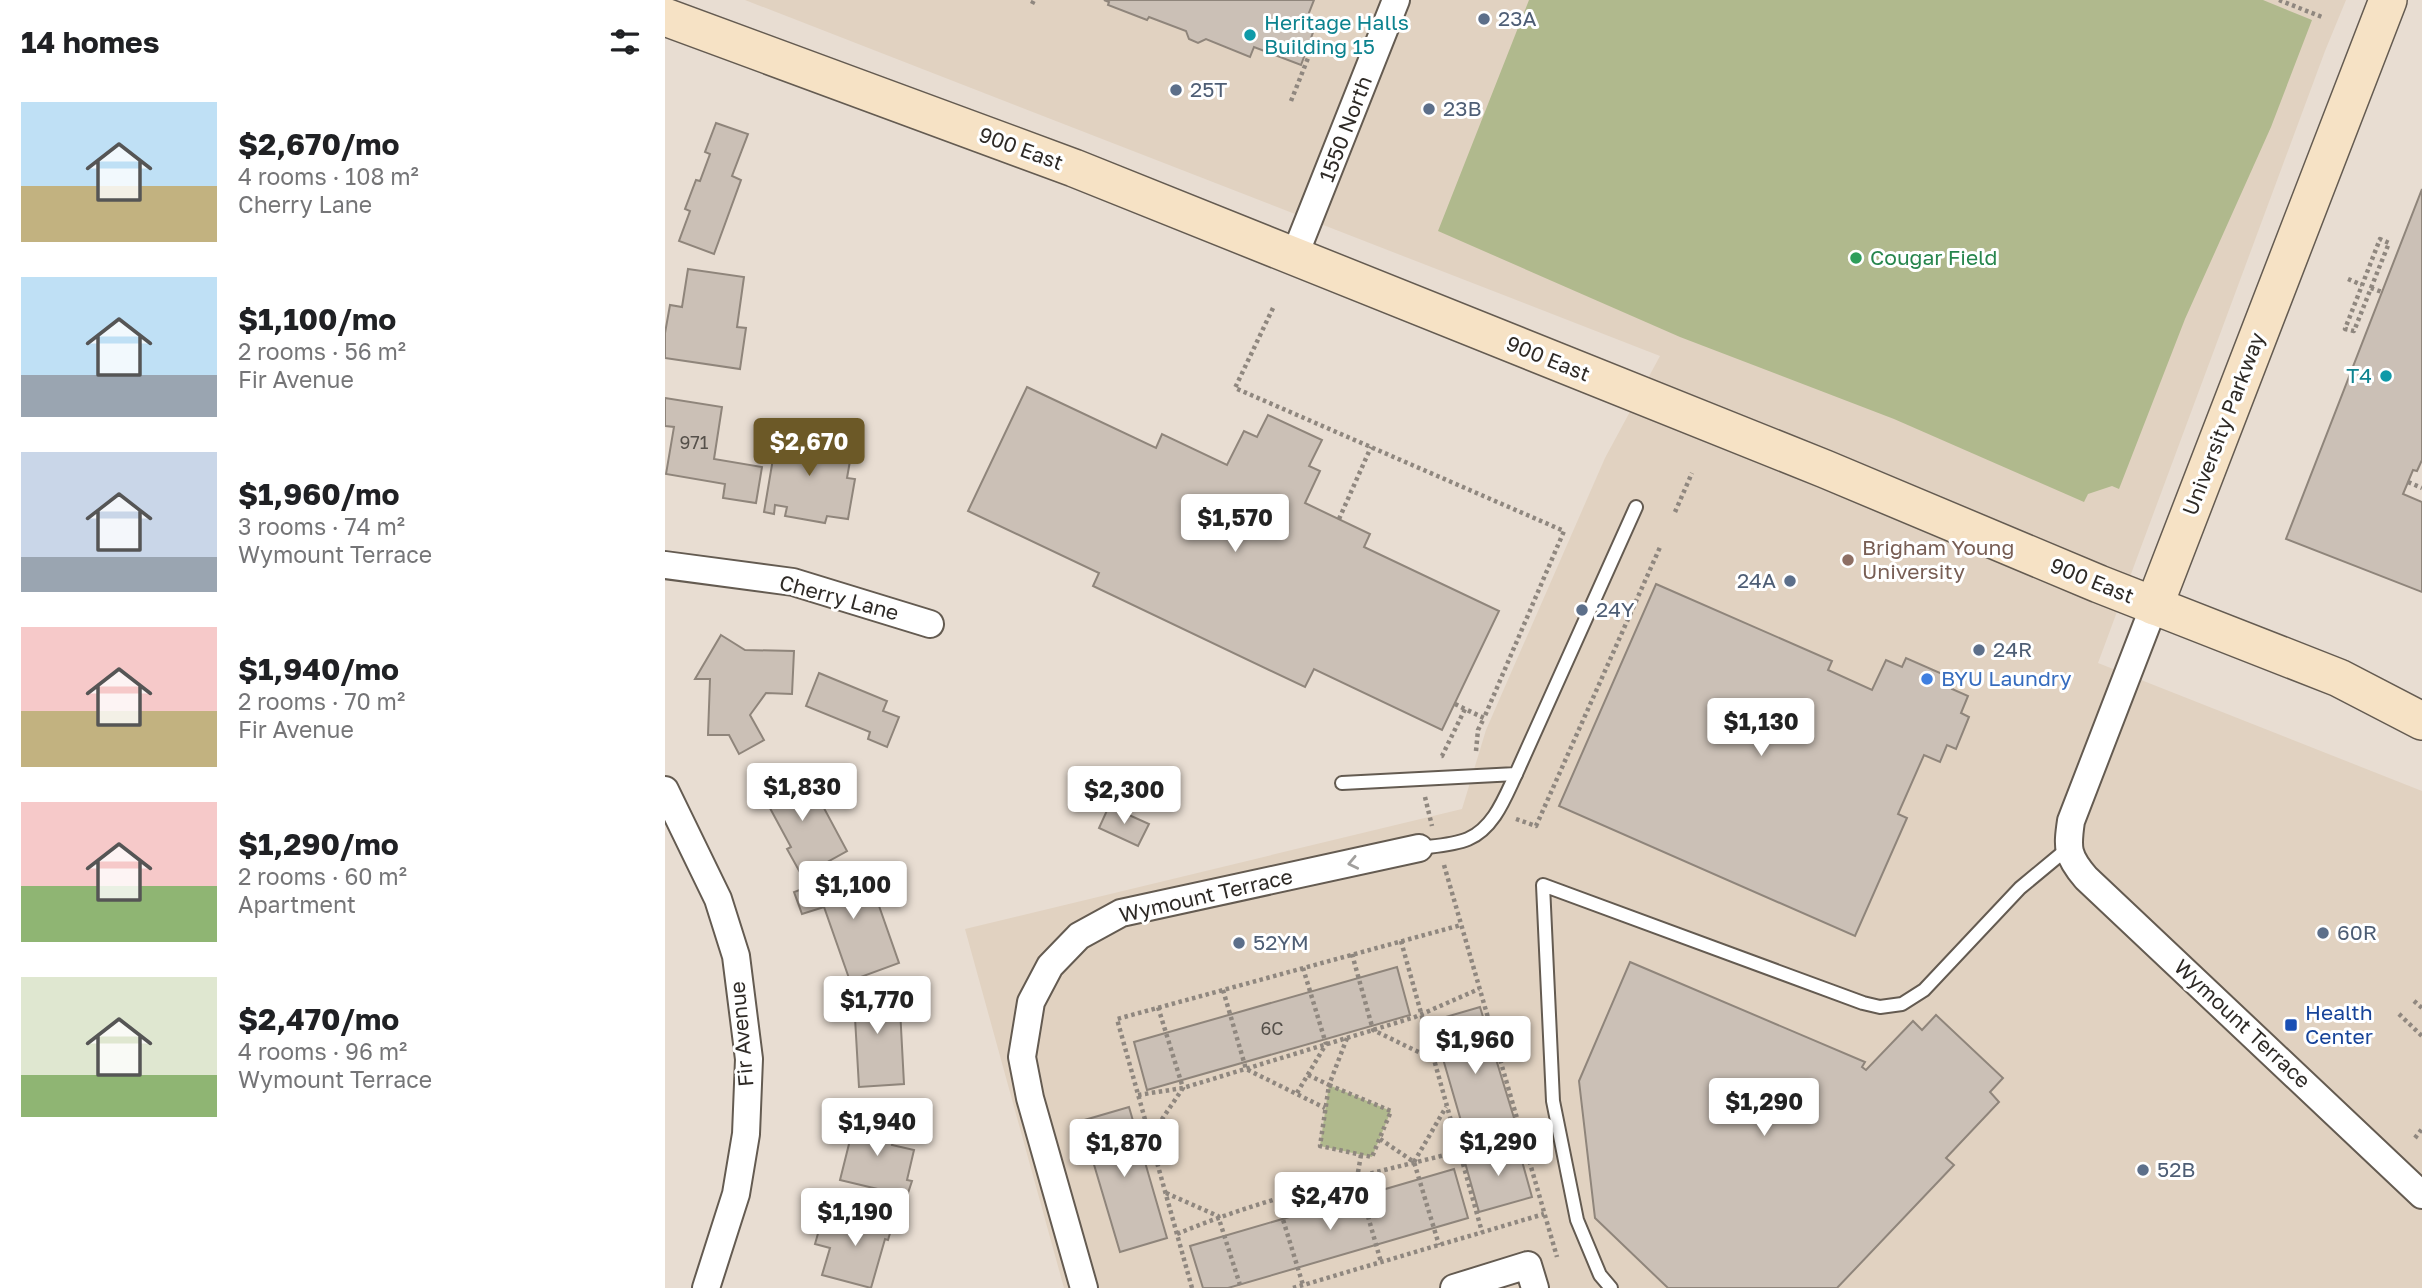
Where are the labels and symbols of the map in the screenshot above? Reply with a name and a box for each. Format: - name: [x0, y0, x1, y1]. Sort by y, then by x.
- place label: 23A: [1498, 5, 1537, 31]
- place label: Heritage Halls Building 15: [1264, 9, 1409, 59]
- marker: 23A: [1476, 11, 1492, 27]
- marker: Heritage Halls Building 15: [1242, 27, 1258, 43]
- street label: 1550 North: [1313, 72, 1377, 185]
- place label: 25T: [1190, 76, 1227, 102]
- marker: 25T: [1168, 82, 1184, 98]
- place label: 23B: [1443, 95, 1482, 121]
- marker: 23B: [1421, 101, 1437, 117]
- street label: 900 East: [976, 121, 1067, 175]
- place label: Cougar Field: [1870, 244, 1998, 270]
- marker: Cougar Field: [1848, 250, 1864, 266]
- street label: University Parkway: [2176, 328, 2270, 519]
- street label: 900 East: [1503, 330, 1594, 387]
- place label: T4: [2346, 362, 2372, 388]
- marker: T4: [2378, 368, 2394, 384]
- pin: $2,670: [752, 419, 866, 478]
- house number: 971: [679, 431, 709, 453]
- pin: $1,570: [1178, 494, 1292, 554]
- place label: Brigham Young University: [1862, 534, 2014, 584]
- marker: Brigham Young University: [1840, 552, 1856, 568]
- street label: 900 East: [2047, 552, 2138, 609]
- place label: 24A: [1737, 567, 1776, 593]
- street label: Cherry Lane: [777, 569, 902, 625]
- marker: 24A: [1782, 573, 1798, 589]
- place label: 24Y: [1596, 596, 1635, 622]
- marker: 24Y: [1574, 602, 1590, 618]
- place label: 24R: [1993, 636, 2032, 662]
- marker: 24R: [1971, 642, 1987, 658]
- place label: BYU Laundry: [1941, 665, 2072, 691]
- marker: BYU Laundry: [1919, 671, 1935, 687]
- pin: $1,130: [1704, 698, 1818, 758]
- pin: $1,830: [745, 764, 859, 823]
- pin: $2,300: [1067, 766, 1181, 826]
- one-way arrow: [1347, 854, 1359, 869]
- pin: $1,100: [796, 862, 910, 921]
- street label: Wymount Terrace: [1117, 862, 1295, 928]
- place label: 60R: [2337, 919, 2377, 945]
- marker: 60R: [2315, 925, 2331, 941]
- place label: 52YM: [1253, 929, 1309, 955]
- marker: 52YM: [1231, 935, 1247, 951]
- street label: Wymount Terrace: [2169, 953, 2316, 1093]
- pin: $1,770: [820, 976, 934, 1036]
- street label: Fir Avenue: [723, 980, 759, 1088]
- place label: Health Center: [2305, 999, 2373, 1049]
- pin: $1,960: [1418, 1016, 1532, 1076]
- house number: 6C: [1260, 1017, 1284, 1039]
- marker: Health Center: [2283, 1017, 2299, 1033]
- pin: $1,290: [1707, 1078, 1821, 1138]
- pin: $1,940: [820, 1098, 934, 1158]
- pin: $1,290: [1441, 1118, 1555, 1178]
- pin: $1,870: [1067, 1120, 1181, 1179]
- place label: 52B: [2157, 1156, 2195, 1182]
- marker: 52B: [2135, 1162, 2151, 1178]
- pin: $2,470: [1273, 1172, 1387, 1232]
- pin: $1,190: [798, 1188, 912, 1248]

